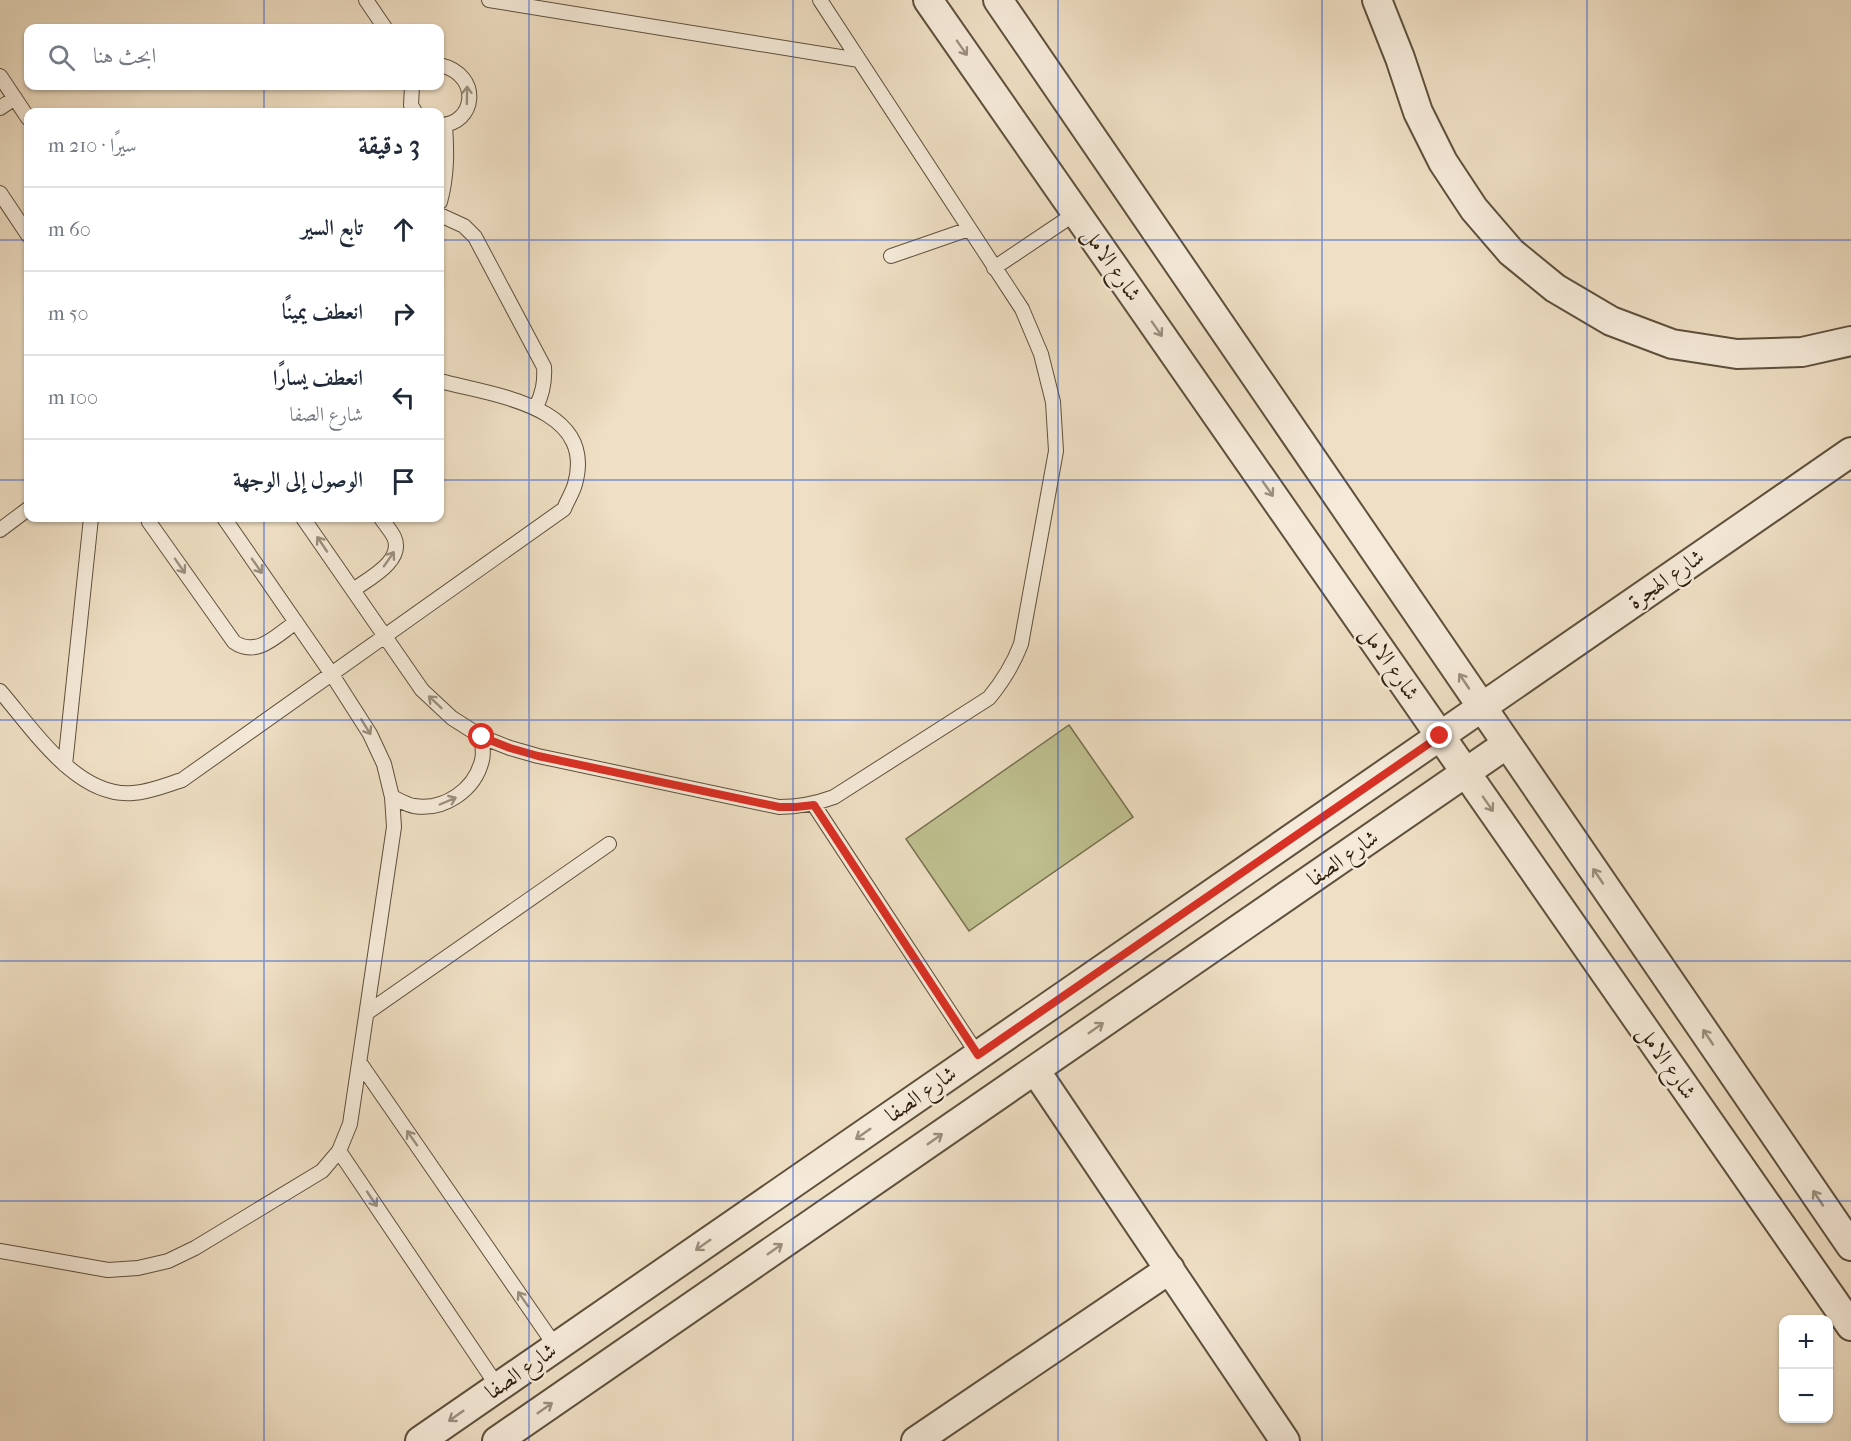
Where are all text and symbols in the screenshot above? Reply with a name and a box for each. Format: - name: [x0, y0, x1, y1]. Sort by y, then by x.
- search box: [24, 24, 444, 90]
- one-way arrow: [956, 39, 968, 56]
- icon: search: [45, 41, 78, 74]
- text: ابحث هنا: [93, 43, 156, 69]
- one-way arrow: [461, 86, 473, 106]
- text: 3 دقيقة: [358, 130, 420, 161]
- text: سيرًا · 210 m: [48, 134, 137, 157]
- icon: ahead: [387, 213, 420, 246]
- text: تابع السير: [301, 215, 363, 241]
- text: 60 m: [48, 218, 91, 241]
- street label: شارع الامل: [1073, 222, 1147, 309]
- icon: right: [387, 297, 420, 330]
- text: انعطف يمينًا: [282, 299, 363, 325]
- text: 50 m: [48, 302, 89, 325]
- one-way arrow: [1151, 320, 1163, 336]
- text: انعطف يسارًا: [273, 365, 363, 391]
- icon: left: [387, 381, 420, 414]
- text: 100 m: [48, 386, 98, 409]
- text: شارع الصفا: [290, 403, 363, 426]
- icon: arrive: [387, 465, 420, 498]
- text: الوصول إلى الوجهة: [233, 467, 363, 493]
- one-way arrow: [1262, 480, 1274, 496]
- one-way arrow: [316, 537, 328, 553]
- street label: شارع الهجرة: [1623, 543, 1712, 619]
- one-way arrow: [382, 551, 395, 567]
- one-way arrow: [174, 557, 186, 574]
- one-way arrow: [251, 557, 263, 573]
- street label: شارع الامل: [1351, 621, 1425, 708]
- one-way arrow: [1458, 673, 1470, 689]
- one-way arrow: [428, 695, 443, 710]
- one-way arrow: [359, 719, 372, 736]
- route end: [1426, 722, 1452, 748]
- route start: [468, 723, 494, 749]
- one-way arrow: [439, 794, 457, 806]
- one-way arrow: [1482, 795, 1494, 812]
- street label: شارع الصفا: [1302, 824, 1386, 896]
- one-way arrow: [1592, 868, 1604, 885]
- street label: شارع الامل: [1628, 1020, 1702, 1107]
- one-way arrow: [1087, 1022, 1103, 1034]
- one-way arrow: [1702, 1029, 1714, 1046]
- street label: شارع الصفا: [880, 1060, 964, 1132]
- one-way arrow: [856, 1128, 872, 1140]
- one-way arrow: [406, 1131, 418, 1147]
- one-way arrow: [927, 1133, 943, 1145]
- one-way arrow: [366, 1190, 378, 1207]
- one-way arrow: [1812, 1190, 1824, 1207]
- one-way arrow: [695, 1239, 712, 1251]
- one-way arrow: [766, 1243, 782, 1255]
- one-way arrow: [517, 1291, 529, 1307]
- map controls: [1779, 1315, 1833, 1423]
- button: +: [1779, 1315, 1833, 1369]
- street label: شارع الصفا: [480, 1337, 564, 1409]
- button: −: [1779, 1369, 1833, 1423]
- one-way arrow: [536, 1402, 553, 1414]
- one-way arrow: [449, 1410, 465, 1422]

